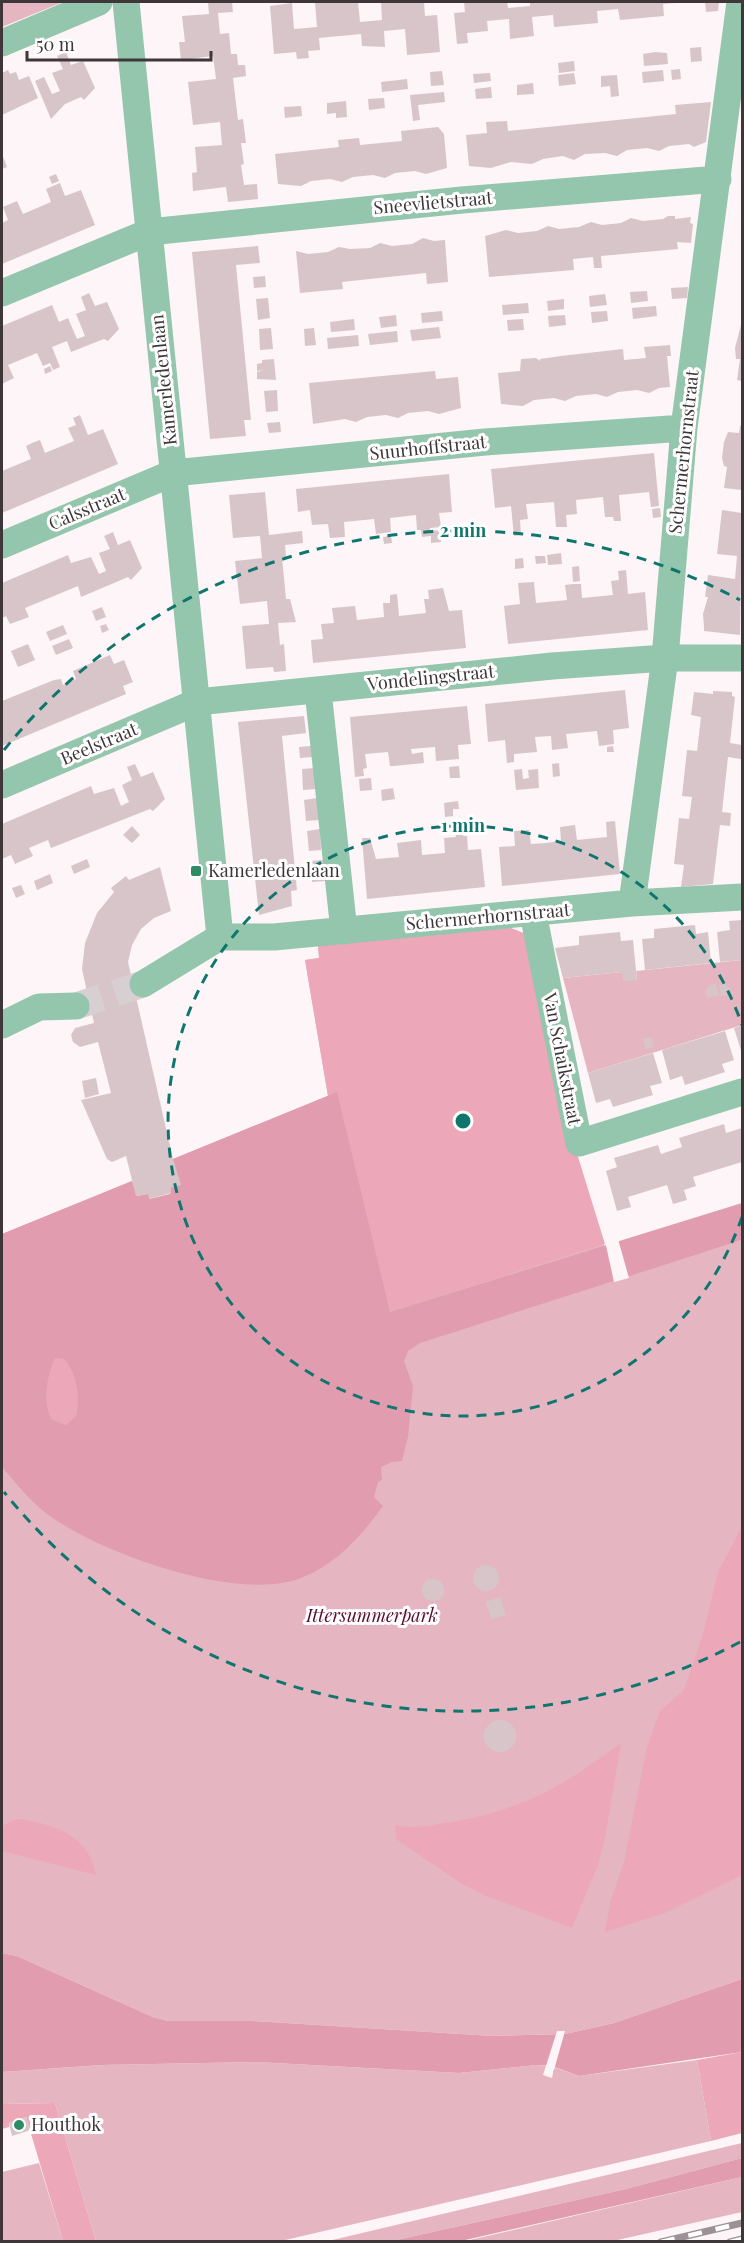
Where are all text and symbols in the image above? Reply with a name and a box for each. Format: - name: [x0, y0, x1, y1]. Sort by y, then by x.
- scale bar: [27, 24, 212, 62]
- text: 50 m: [36, 32, 75, 56]
- street label: Sneevlietstraat: [372, 185, 494, 219]
- street label: Kamerledenlaan: [144, 313, 182, 447]
- street label: Schermerhornstraat: [662, 368, 704, 535]
- street label: Suurhoffstraat: [368, 429, 488, 465]
- street label: Calsstraat: [45, 481, 129, 535]
- text: 2 min: [440, 518, 486, 542]
- street label: Vondelingstraat: [365, 658, 496, 696]
- street label: Beelstraat: [56, 716, 141, 770]
- text: 1 min: [441, 813, 485, 837]
- place label: Kamerledenlaan: [208, 858, 340, 882]
- marker: Kamerledenlaan: [189, 864, 203, 878]
- street label: Schermerhornstraat: [405, 897, 572, 935]
- street label: Van Schaikstraat: [538, 990, 588, 1128]
- centre of rings: [453, 1111, 473, 1131]
- park label: Ittersummerpark: [305, 1603, 438, 1627]
- place label: Houthok: [31, 2112, 101, 2136]
- marker: Houthok: [12, 2118, 26, 2132]

